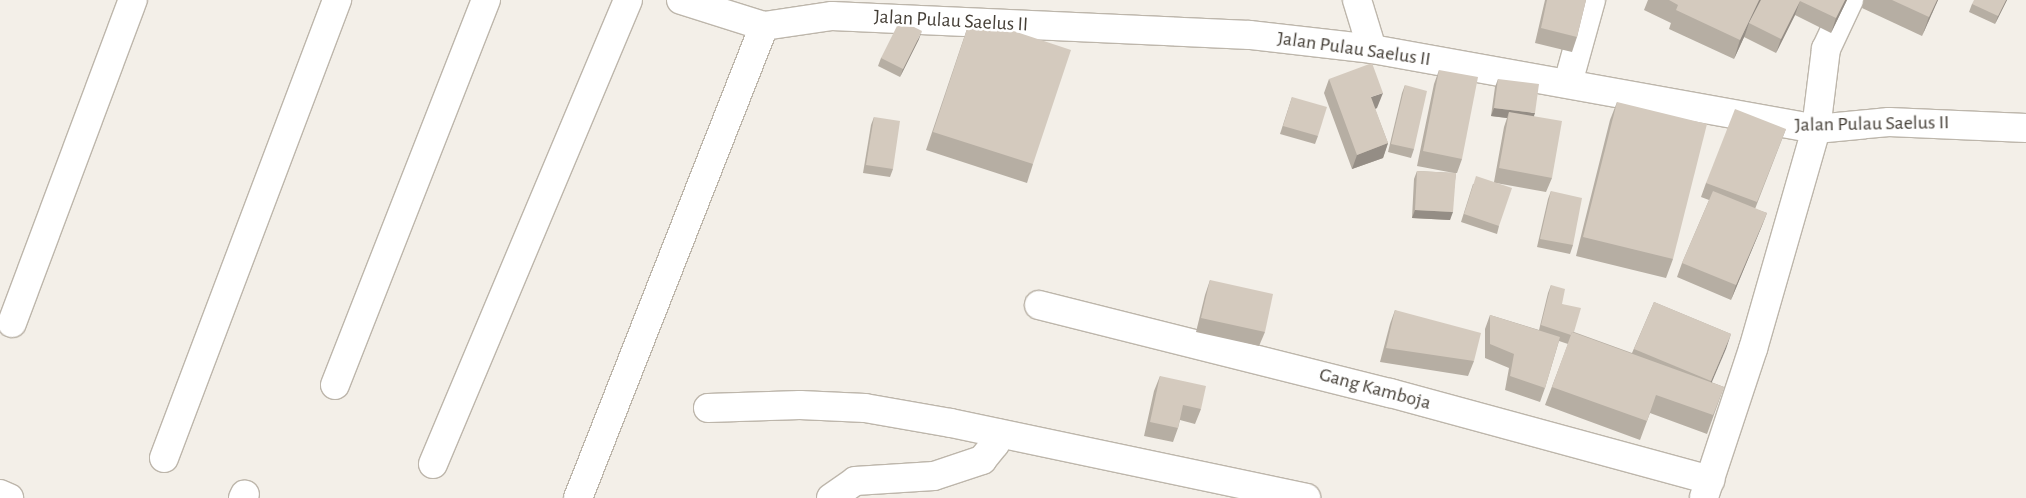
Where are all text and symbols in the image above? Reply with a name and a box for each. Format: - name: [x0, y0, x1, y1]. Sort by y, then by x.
- street label: Jalan Pulau Saelus II: [873, 5, 1029, 37]
- street label: Jalan Pulau Saelus II: [1276, 26, 1432, 72]
- street label: Jalan Pulau Saelus II: [1794, 111, 1950, 137]
- street label: Gang Kamboja: [1317, 363, 1433, 415]

